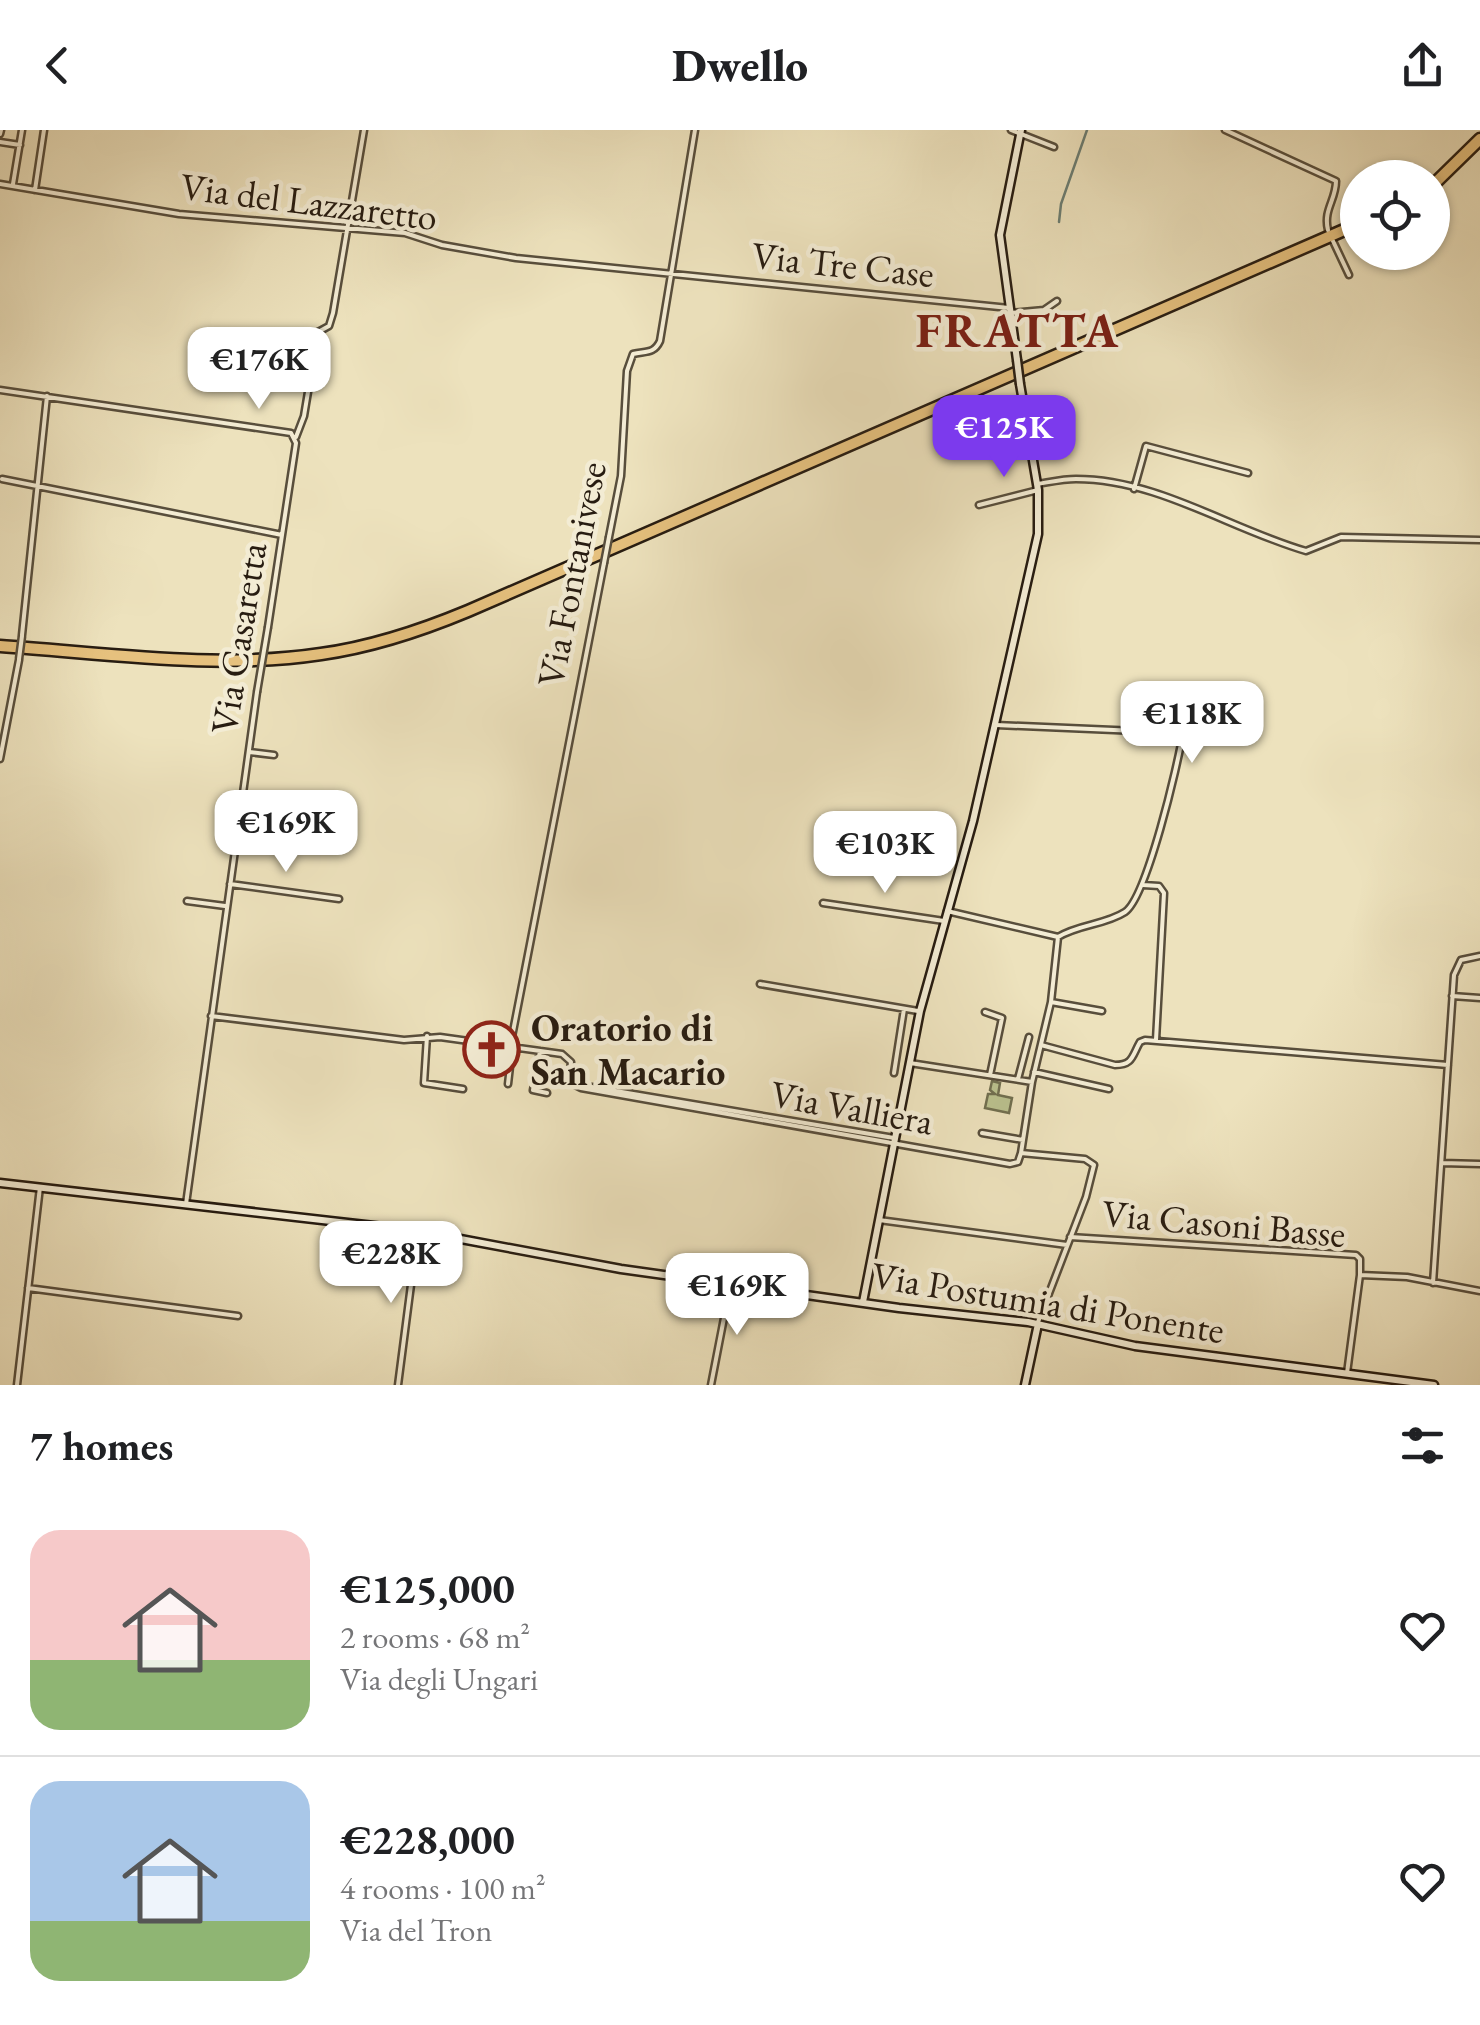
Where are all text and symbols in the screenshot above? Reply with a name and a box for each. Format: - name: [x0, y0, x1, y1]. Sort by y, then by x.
- text: Dwello: [672, 36, 808, 94]
- icon: back: [30, 38, 85, 93]
- icon: share: [1395, 38, 1450, 93]
- map controls: [1340, 160, 1450, 270]
- button: locate: [1340, 160, 1450, 270]
- street label: Via del Lazzaretto: [178, 161, 440, 241]
- street label: Via Tre Case: [750, 230, 936, 298]
- district label: FRATTA: [915, 299, 1121, 361]
- pin: €176K: [189, 327, 329, 412]
- text: €176K: [210, 338, 308, 380]
- pin: €125K: [934, 395, 1074, 480]
- text: €125K: [955, 406, 1053, 448]
- street label: Via Fontanivese: [525, 457, 617, 691]
- street label: Via Casaretta: [199, 538, 277, 737]
- pin: €118K: [1122, 681, 1262, 766]
- text: €118K: [1143, 692, 1241, 734]
- pin: €169K: [216, 790, 356, 875]
- text: €169K: [237, 801, 335, 843]
- pin: €103K: [815, 811, 955, 896]
- text: €103K: [836, 822, 934, 864]
- place label: Oratorio di San Macario: [531, 1003, 725, 1096]
- church icon: Oratorio di San Macario: [462, 1019, 522, 1079]
- street label: Via Valliera: [767, 1069, 938, 1146]
- street label: Via Casoni Basse: [1100, 1188, 1348, 1258]
- pin: €228K: [321, 1221, 461, 1306]
- text: €228K: [342, 1232, 440, 1274]
- street label: Via Postumia di Ponente: [868, 1250, 1228, 1354]
- pin: €169K: [667, 1253, 807, 1338]
- text: €169K: [688, 1264, 786, 1306]
- text: 7 homes: [30, 1418, 173, 1473]
- icon: filters: [1395, 1418, 1450, 1473]
- text: €125,000: [340, 1561, 515, 1616]
- icon: home: [110, 1570, 230, 1690]
- icon: heart: [1395, 1603, 1450, 1658]
- text: 2 rooms · 68 m²: [340, 1616, 530, 1658]
- text: Via degli Ungari: [340, 1658, 538, 1700]
- text: €228,000: [340, 1812, 515, 1867]
- icon: home: [110, 1821, 230, 1941]
- icon: heart: [1395, 1854, 1450, 1909]
- text: 4 rooms · 100 m²: [340, 1867, 546, 1909]
- text: Via del Tron: [340, 1909, 492, 1951]

